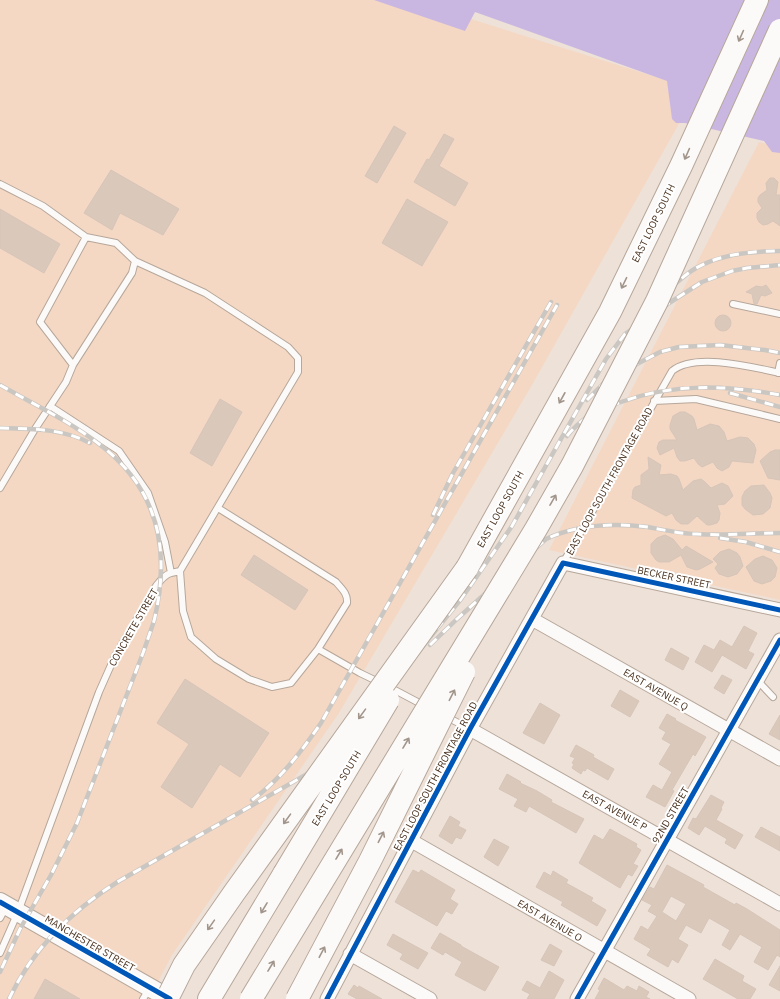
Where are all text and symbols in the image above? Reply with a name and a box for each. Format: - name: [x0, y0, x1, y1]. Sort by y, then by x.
- one-way arrow: [737, 29, 744, 41]
- one-way arrow: [683, 148, 690, 160]
- street label: EAST LOOP SOUTH: [629, 182, 678, 265]
- one-way arrow: [620, 277, 627, 289]
- one-way arrow: [558, 392, 566, 404]
- street label: EAST LOOP SOUTH FRONTAGE ROAD: [563, 405, 656, 557]
- street label: EAST LOOP SOUTH: [474, 469, 527, 550]
- one-way arrow: [549, 494, 557, 506]
- street label: BECKER STREET: [636, 563, 712, 592]
- street label: CONCRETE STREET: [106, 586, 161, 669]
- street label: EAST AVENUE Q: [621, 666, 691, 713]
- one-way arrow: [449, 690, 456, 702]
- street label: EAST LOOP SOUTH FRONTAGE ROAD: [391, 699, 481, 853]
- one-way arrow: [358, 708, 366, 719]
- one-way arrow: [402, 737, 410, 749]
- street label: EAST LOOP SOUTH: [309, 748, 364, 828]
- street label: 92ND STREET: [649, 784, 692, 846]
- street label: EAST AVENUE P: [580, 787, 649, 834]
- one-way arrow: [283, 814, 291, 825]
- one-way arrow: [378, 831, 386, 843]
- one-way arrow: [335, 848, 343, 860]
- street label: EAST AVENUE O: [515, 897, 585, 944]
- one-way arrow: [259, 902, 267, 914]
- street label: MANCHESTER STREET: [42, 912, 137, 975]
- one-way arrow: [207, 919, 215, 930]
- one-way arrow: [318, 946, 326, 958]
- one-way arrow: [268, 960, 276, 972]

